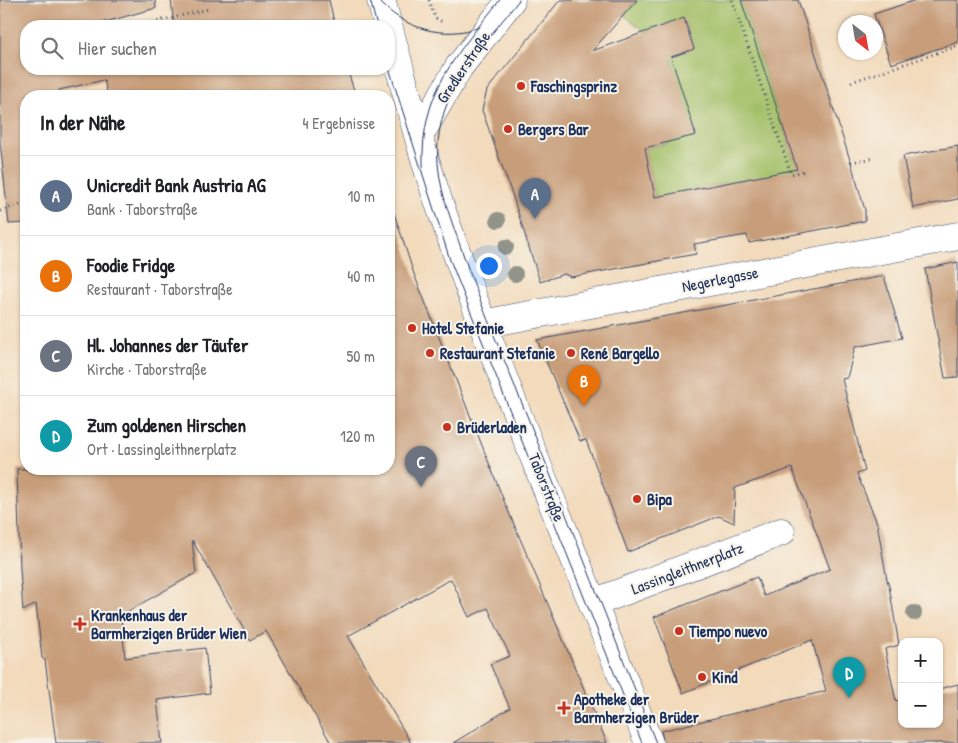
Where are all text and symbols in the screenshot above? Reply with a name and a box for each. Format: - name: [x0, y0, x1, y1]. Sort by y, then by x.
- north arrow: [838, 15, 883, 60]
- search box: [20, 20, 395, 75]
- street label: Gredlerstraße: [431, 26, 495, 107]
- icon: search: [38, 34, 66, 62]
- text: Hier suchen: [78, 35, 157, 61]
- place label: Faschingsprinz: [530, 75, 617, 98]
- marker: Faschingsprinz: [515, 80, 527, 92]
- text: In der Nähe: [40, 108, 125, 137]
- text: 4 Ergebnisse: [303, 112, 375, 134]
- place label: Bergers Bar: [518, 118, 590, 141]
- marker: Bergers Bar: [502, 123, 514, 135]
- text: Unicredit Bank Austria AG: [87, 172, 266, 198]
- pin: A: [519, 178, 551, 219]
- text: A: [52, 185, 60, 207]
- text: 10 m: [347, 185, 375, 207]
- text: Bank · Taborstraße: [87, 198, 198, 220]
- text: Foodie Fridge: [87, 252, 175, 278]
- your location: [476, 253, 502, 279]
- street label: Negerlegasse: [680, 261, 761, 297]
- text: B: [52, 265, 60, 287]
- text: 40 m: [347, 265, 375, 287]
- text: Restaurant · Taborstraße: [87, 278, 233, 300]
- place label: Hotel Stefanie: [422, 317, 505, 339]
- marker: Hotel Stefanie: [406, 322, 418, 334]
- text: Hl. Johannes der Täufer: [87, 332, 248, 358]
- place label: Restaurant Stefanie: [440, 342, 556, 364]
- place label: René Bargello: [581, 342, 660, 365]
- text: C: [52, 345, 60, 367]
- text: 50 m: [347, 345, 375, 367]
- marker: Restaurant Stefanie: [424, 347, 436, 359]
- marker: René Bargello: [565, 347, 577, 359]
- text: Kirche · Taborstraße: [87, 358, 207, 380]
- pin: B: [568, 365, 600, 406]
- text: Zum goldenen Hirschen: [87, 412, 246, 438]
- place label: Brüderladen: [457, 416, 527, 438]
- marker: Brüderladen: [441, 421, 453, 433]
- text: D: [52, 425, 60, 447]
- text: 120 m: [340, 425, 375, 447]
- text: Ort · Lassingleithnerplatz: [87, 438, 237, 460]
- pin: C: [405, 446, 437, 487]
- street label: Taborstraße: [523, 450, 571, 525]
- place label: Bipa: [647, 488, 673, 511]
- marker: Bipa: [631, 493, 643, 505]
- street label: Lassingleithnerplatz: [628, 536, 746, 599]
- place label: Krankenhaus der Barmherzigen Brüder Wien: [91, 604, 247, 645]
- marker: Krankenhaus der Barmherzigen Brüder Wien: [73, 617, 87, 631]
- place label: Tiempo nuevo: [688, 620, 768, 643]
- marker: Tiempo nuevo: [673, 625, 685, 637]
- map controls: [898, 638, 943, 728]
- button: +: [898, 638, 943, 683]
- pin: D: [833, 657, 865, 698]
- place label: Kind: [712, 666, 738, 688]
- marker: Kind: [696, 671, 708, 683]
- button: −: [898, 683, 943, 728]
- place label: Apotheke der Barmherzigen Brüder: [574, 688, 700, 729]
- marker: Apotheke der Barmherzigen Brüder: [558, 702, 570, 714]

